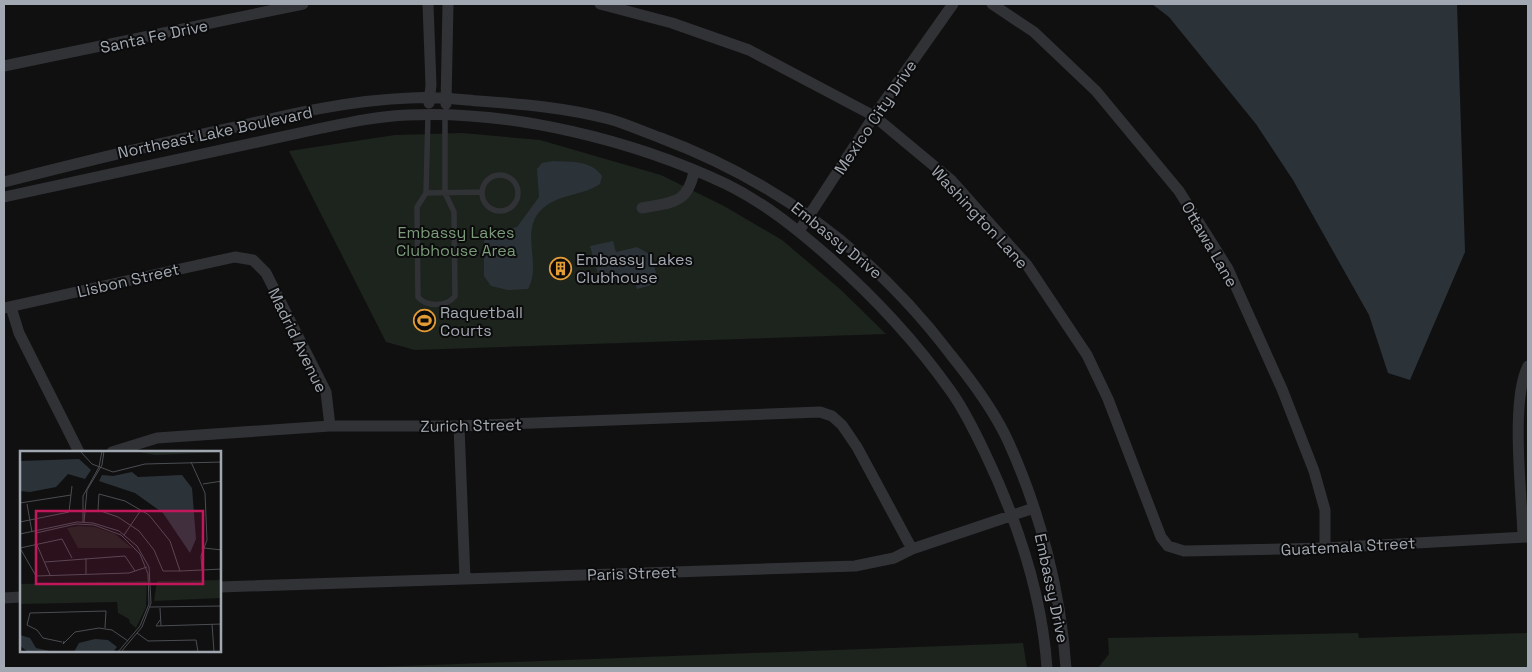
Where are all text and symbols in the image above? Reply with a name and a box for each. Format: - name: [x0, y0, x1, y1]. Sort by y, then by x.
- street label: Santa Fe Drive: [98, 15, 210, 58]
- street label: Mexico City Drive: [829, 56, 921, 179]
- street label: Northeast Lake Boulevard: [116, 102, 314, 163]
- street label: Washington Lane: [926, 161, 1033, 273]
- street label: Embassy Drive: [787, 197, 887, 284]
- street label: Ottawa Lane: [1177, 198, 1243, 291]
- park label: Embassy Lakes Clubhouse Area: [396, 222, 516, 261]
- place label: Embassy Lakes Clubhouse: [576, 249, 693, 288]
- building icon: Embassy Lakes Clubhouse: [548, 256, 572, 280]
- street label: Lisbon Street: [75, 259, 181, 302]
- street label: Madrid Avenue: [263, 284, 332, 396]
- place label: Raquetball Courts: [440, 302, 523, 341]
- sports icon: Raquetball Courts: [412, 309, 436, 333]
- street label: Zurich Street: [420, 414, 522, 437]
- inset map: [20, 451, 221, 652]
- street label: Embassy Drive: [1030, 531, 1073, 645]
- street label: Guatemala Street: [1280, 532, 1416, 561]
- street label: Paris Street: [587, 561, 677, 586]

